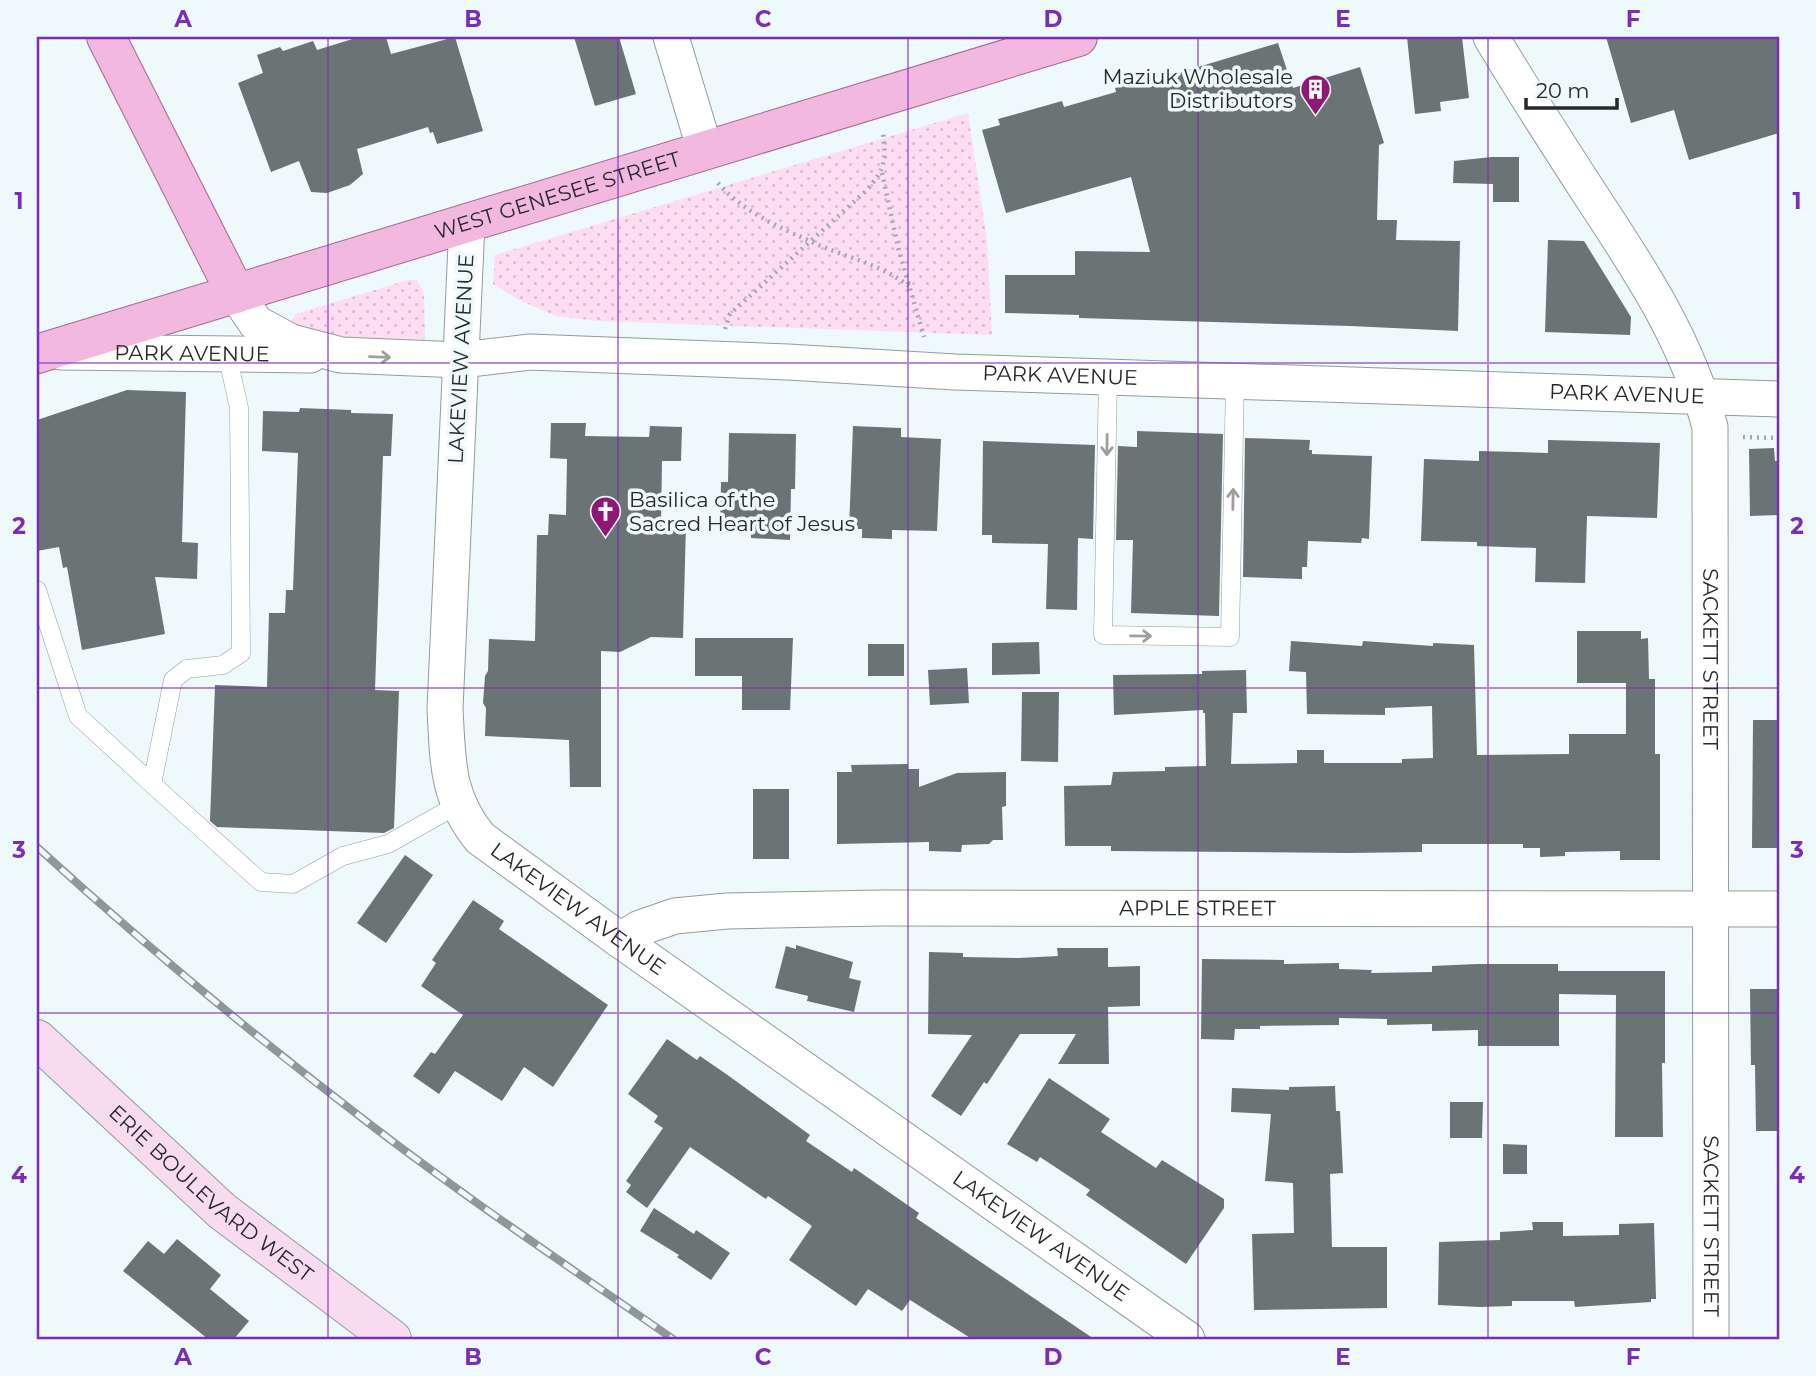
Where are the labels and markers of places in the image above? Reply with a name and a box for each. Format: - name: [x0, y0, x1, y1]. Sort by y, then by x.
- place label: Maziuk Wholesale Distributors: [1102, 64, 1293, 113]
- building icon: Maziuk Wholesale Distributors: [1299, 72, 1333, 116]
- place label: Basilica of the Sacred Heart of Jesus: [629, 487, 855, 536]
- church icon: Basilica of the Sacred Heart of Jesus: [589, 495, 623, 539]

